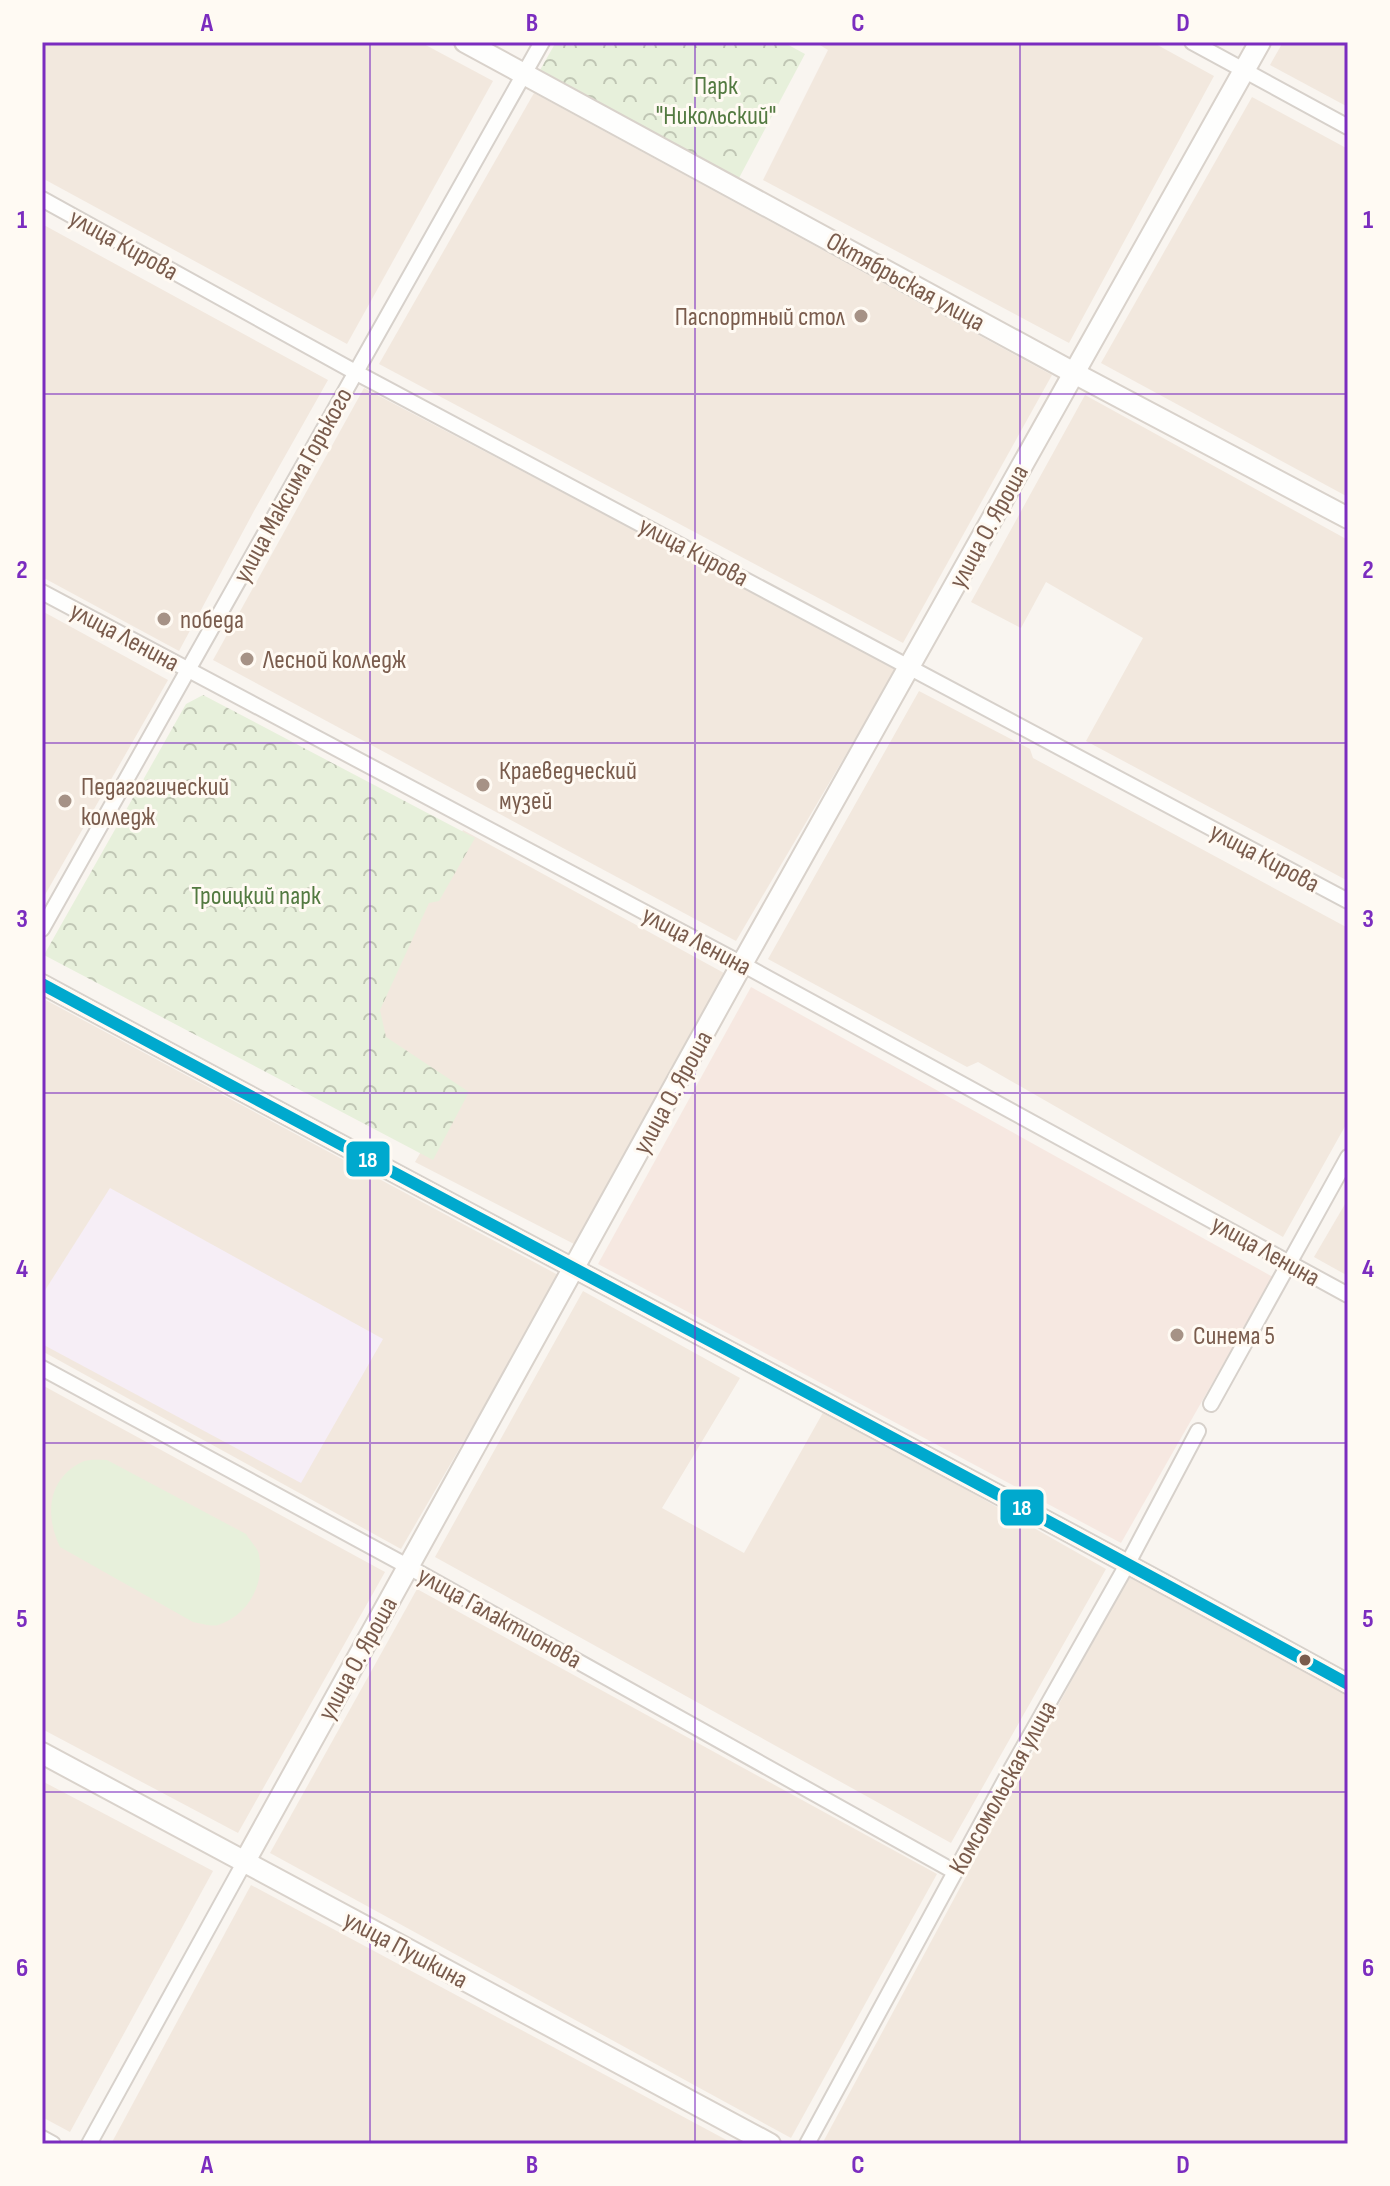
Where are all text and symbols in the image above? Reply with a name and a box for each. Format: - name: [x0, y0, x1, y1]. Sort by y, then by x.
- text: A: [200, 8, 214, 39]
- text: B: [526, 8, 538, 39]
- text: C: [851, 8, 865, 39]
- text: D: [1176, 8, 1190, 39]
- park label: Парк "Никольский": [656, 71, 776, 132]
- street label: улица Кирова: [63, 203, 183, 288]
- text: 1: [17, 205, 27, 236]
- text: 1: [1363, 205, 1373, 236]
- street label: Октябрьская улица: [821, 226, 990, 339]
- place label: Паспортный стол: [675, 302, 846, 333]
- marker: Паспортный стол: [852, 307, 870, 325]
- street label: улица Максима Горького: [227, 383, 360, 589]
- street label: улица О. Яроша: [943, 460, 1036, 594]
- street label: улица Кирова: [633, 511, 753, 594]
- text: 2: [16, 555, 28, 586]
- text: 2: [1362, 555, 1374, 586]
- street label: улица Ленина: [64, 596, 184, 679]
- place label: победа: [180, 605, 244, 636]
- marker: победа: [155, 610, 173, 628]
- place label: Лесной колледж: [262, 645, 406, 676]
- marker: Лесной колледж: [238, 650, 256, 668]
- place label: Краеведческий музей: [499, 756, 637, 817]
- place label: Педагогический колледж: [81, 772, 229, 833]
- marker: Краеведческий музей: [474, 776, 492, 794]
- marker: Педагогический колледж: [56, 792, 74, 810]
- street label: улица Кирова: [1204, 817, 1324, 900]
- park label: Троицкий парк: [191, 881, 321, 912]
- street label: улица Ленина: [636, 900, 756, 983]
- text: 3: [16, 904, 28, 935]
- text: 3: [1362, 904, 1374, 935]
- street label: улица О. Яроша: [627, 1026, 720, 1160]
- line badge: 18: [345, 1140, 391, 1178]
- text: 18: [358, 1147, 378, 1174]
- street label: улица Ленина: [1206, 1209, 1325, 1294]
- text: 4: [16, 1254, 28, 1285]
- text: 4: [1362, 1254, 1374, 1285]
- place label: Синема 5: [1193, 1321, 1275, 1352]
- marker: Синема 5: [1168, 1326, 1186, 1344]
- line badge: 18: [999, 1488, 1045, 1527]
- text: 18: [1012, 1495, 1032, 1522]
- street label: улица Галактионова: [412, 1560, 587, 1676]
- street label: улица О. Яроша: [312, 1592, 405, 1726]
- text: 5: [16, 1604, 28, 1635]
- text: 5: [1362, 1604, 1374, 1635]
- unlabelled marker: [1297, 1652, 1313, 1668]
- street label: Комсомольская улица: [943, 1696, 1064, 1880]
- street label: улица Пушкина: [338, 1905, 473, 1996]
- text: 6: [16, 1953, 28, 1984]
- text: 6: [1362, 1953, 1374, 1984]
- text: A: [200, 2150, 214, 2181]
- text: B: [526, 2150, 538, 2181]
- text: C: [851, 2150, 865, 2181]
- text: D: [1176, 2150, 1190, 2181]

